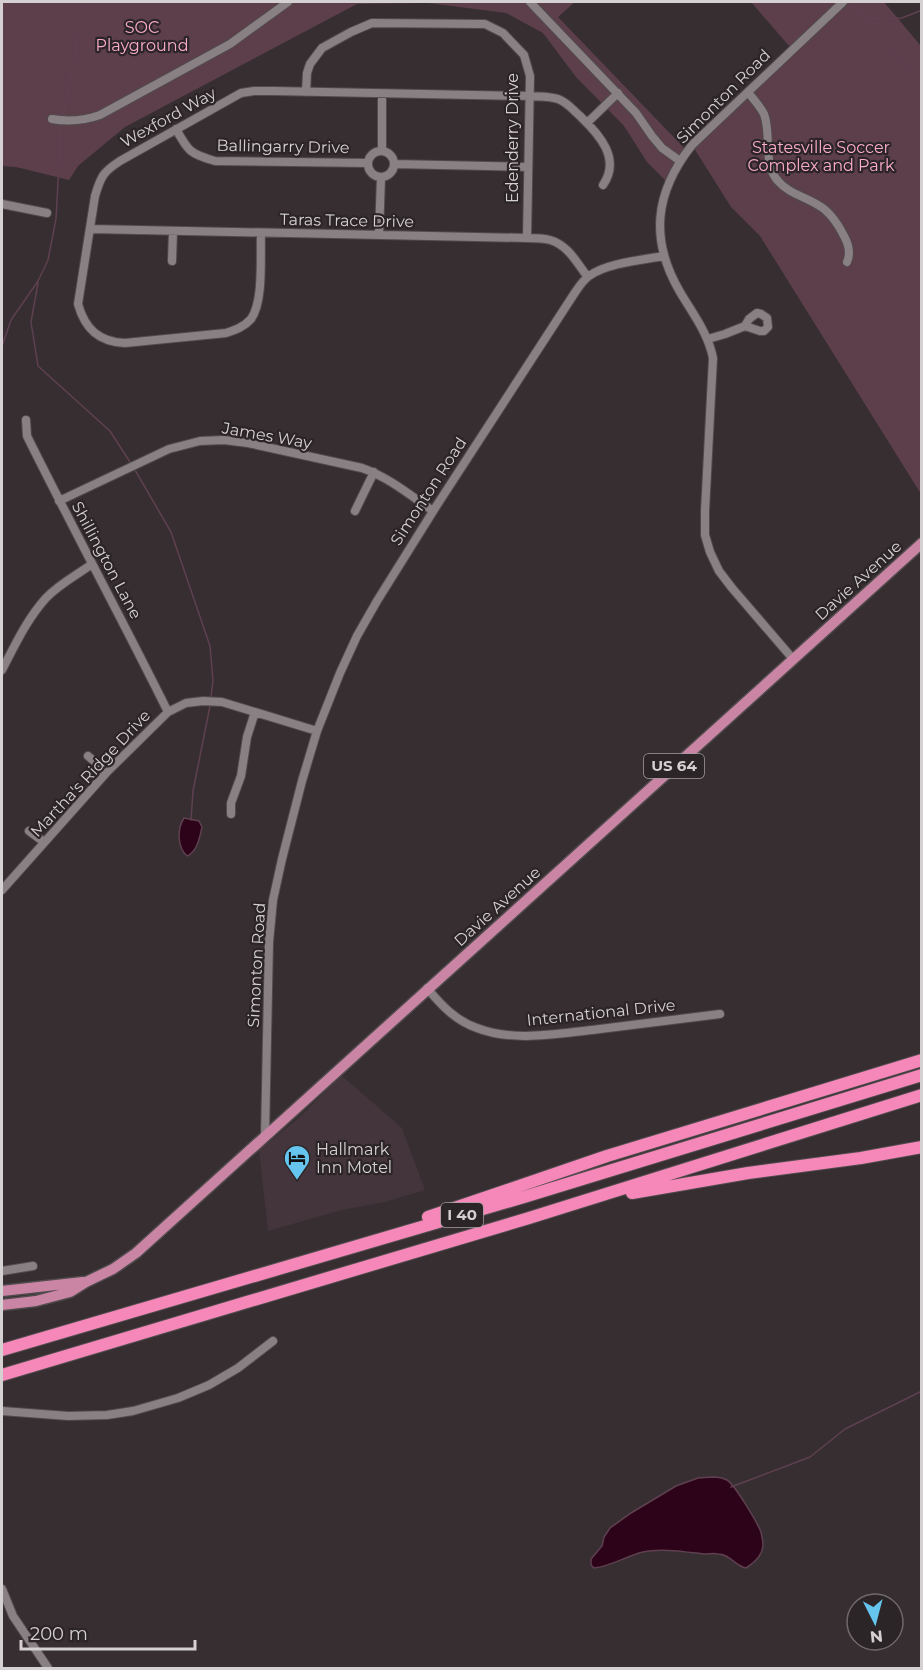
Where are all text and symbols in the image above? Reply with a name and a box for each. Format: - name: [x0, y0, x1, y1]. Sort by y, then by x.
- park label: SOC Playground: [96, 18, 188, 55]
- street label: Simonton Road: [672, 45, 774, 147]
- street label: Edenderry Drive: [503, 73, 522, 203]
- street label: Wexford Way: [117, 83, 220, 151]
- street label: Ballingarry Drive: [216, 136, 350, 157]
- park label: Statesville Soccer Complex and Park: [747, 138, 895, 175]
- street label: Taras Trace Drive: [280, 210, 414, 231]
- street label: James Way: [220, 418, 314, 453]
- street label: Simonton Road: [386, 434, 470, 549]
- street label: Shillington Lane: [68, 498, 146, 622]
- street label: Davie Avenue: [811, 537, 905, 624]
- street label: Martha's Ridge Drive: [27, 706, 154, 841]
- road number: US 64: [644, 754, 704, 778]
- street label: Davie Avenue: [450, 863, 544, 950]
- street label: Simonton Road: [244, 902, 269, 1028]
- street label: International Drive: [526, 995, 676, 1030]
- place label: Hallmark Inn Motel: [316, 1140, 392, 1177]
- hotel icon: Hallmark Inn Motel: [282, 1143, 312, 1181]
- road number: I 40: [441, 1203, 483, 1227]
- north arrow: [845, 1592, 905, 1652]
- scale bar: [21, 1613, 195, 1651]
- text: 200 m: [30, 1623, 88, 1645]
- text: N: [869, 1626, 884, 1647]

